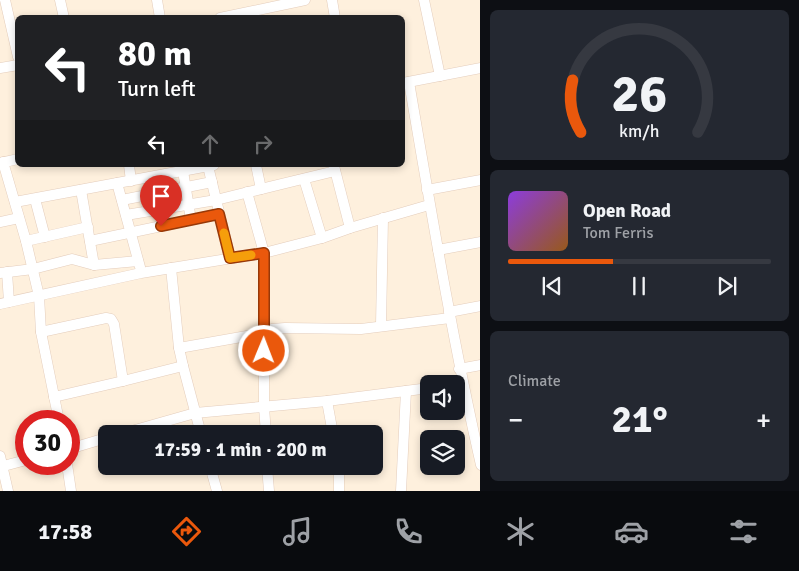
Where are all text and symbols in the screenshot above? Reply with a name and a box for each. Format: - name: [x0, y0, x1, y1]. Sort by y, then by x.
- text: 80 m: [118, 32, 192, 75]
- icon: left: [35, 35, 100, 100]
- text: 26: [611, 62, 668, 126]
- text: Turn left: [118, 75, 196, 102]
- text: km/h: [619, 120, 660, 142]
- icon: left: [143, 130, 171, 158]
- icon: ahead: [196, 130, 224, 158]
- icon: right: [249, 130, 277, 158]
- pin: [140, 175, 182, 226]
- icon: arrive: [147, 182, 175, 210]
- text: Open Road: [583, 199, 671, 223]
- text: Tom Ferris: [583, 223, 653, 243]
- icon: previous: [538, 272, 566, 300]
- icon: pause: [625, 272, 653, 300]
- icon: next: [713, 272, 741, 300]
- position arrow: [237, 324, 289, 376]
- text: Climate: [508, 371, 561, 391]
- map controls: [420, 375, 465, 475]
- button: sound: [420, 375, 465, 420]
- text: 21°: [611, 396, 668, 443]
- text: −: [508, 403, 523, 437]
- text: +: [756, 403, 771, 437]
- speed limit sign: 30: [15, 410, 80, 475]
- button: layers: [420, 430, 465, 475]
- text: 17:59 · 1 min · 200 m: [154, 438, 327, 462]
- icon: directions: [169, 514, 204, 549]
- icon: music: [280, 514, 315, 549]
- icon: phone: [391, 514, 426, 549]
- icon: climate: [503, 514, 538, 549]
- icon: car: [614, 514, 649, 549]
- icon: filters: [726, 514, 761, 549]
- text: 17:58: [38, 518, 92, 545]

